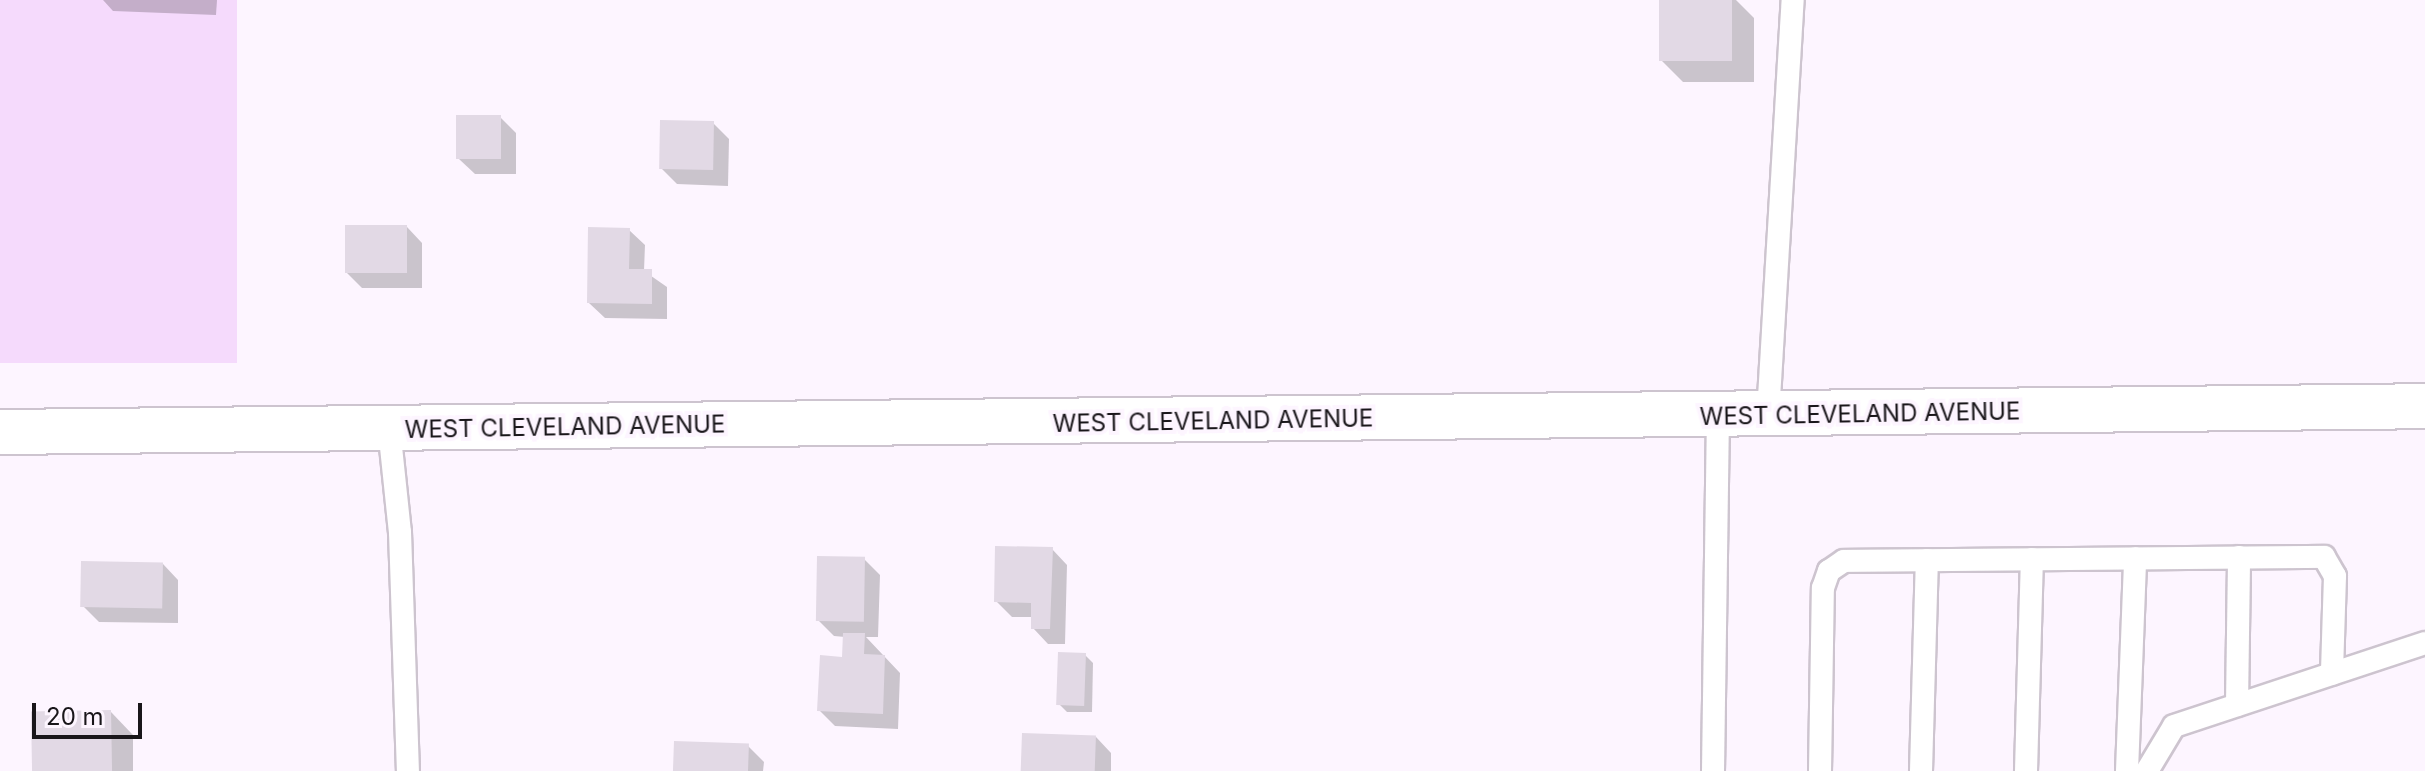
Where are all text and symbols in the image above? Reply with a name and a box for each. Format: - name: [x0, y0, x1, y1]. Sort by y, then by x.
- street label: WEST CLEVELAND AVENUE: [1699, 397, 2021, 431]
- street label: WEST CLEVELAND AVENUE: [1052, 404, 1374, 438]
- street label: WEST CLEVELAND AVENUE: [404, 410, 726, 444]
- scale bar: [36, 687, 146, 737]
- text: 20 m: [46, 702, 104, 731]

